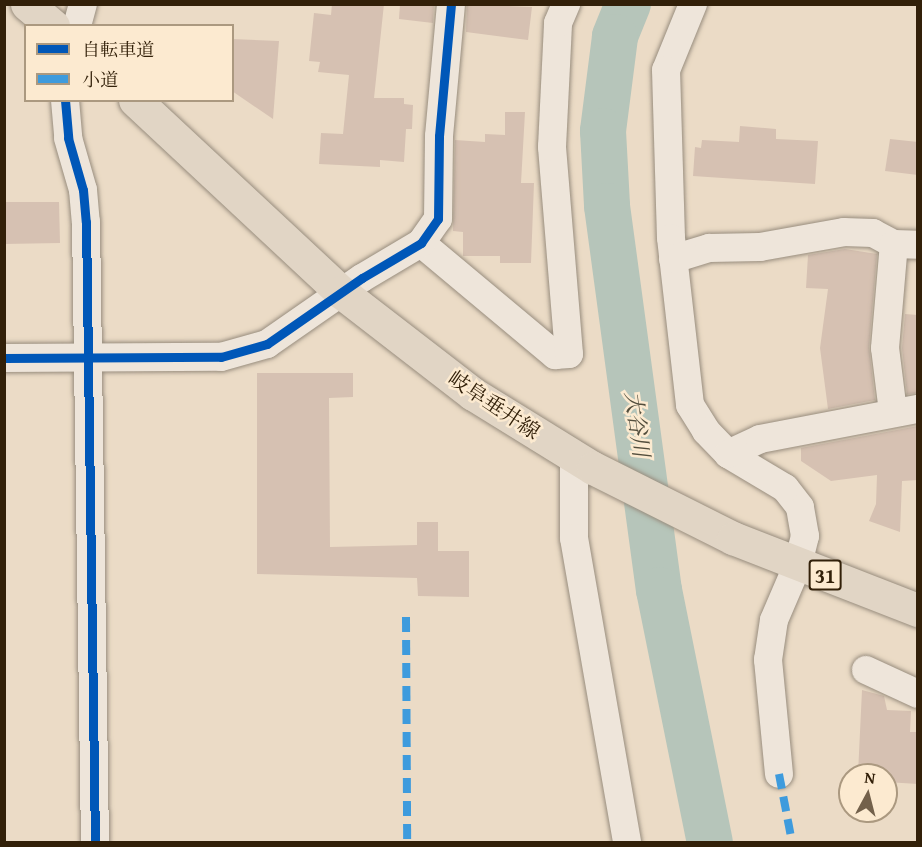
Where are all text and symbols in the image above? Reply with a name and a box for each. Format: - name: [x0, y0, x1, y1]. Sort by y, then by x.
- legend: [24, 24, 234, 102]
- text: 自転車道: [82, 36, 154, 63]
- text: 小道: [82, 66, 118, 93]
- street label: 岐阜垂井線: [443, 365, 545, 445]
- water label: 大谷川: [619, 389, 655, 459]
- road number: 31: [808, 558, 842, 592]
- north arrow: [838, 763, 898, 823]
- text: N: [863, 765, 877, 790]

